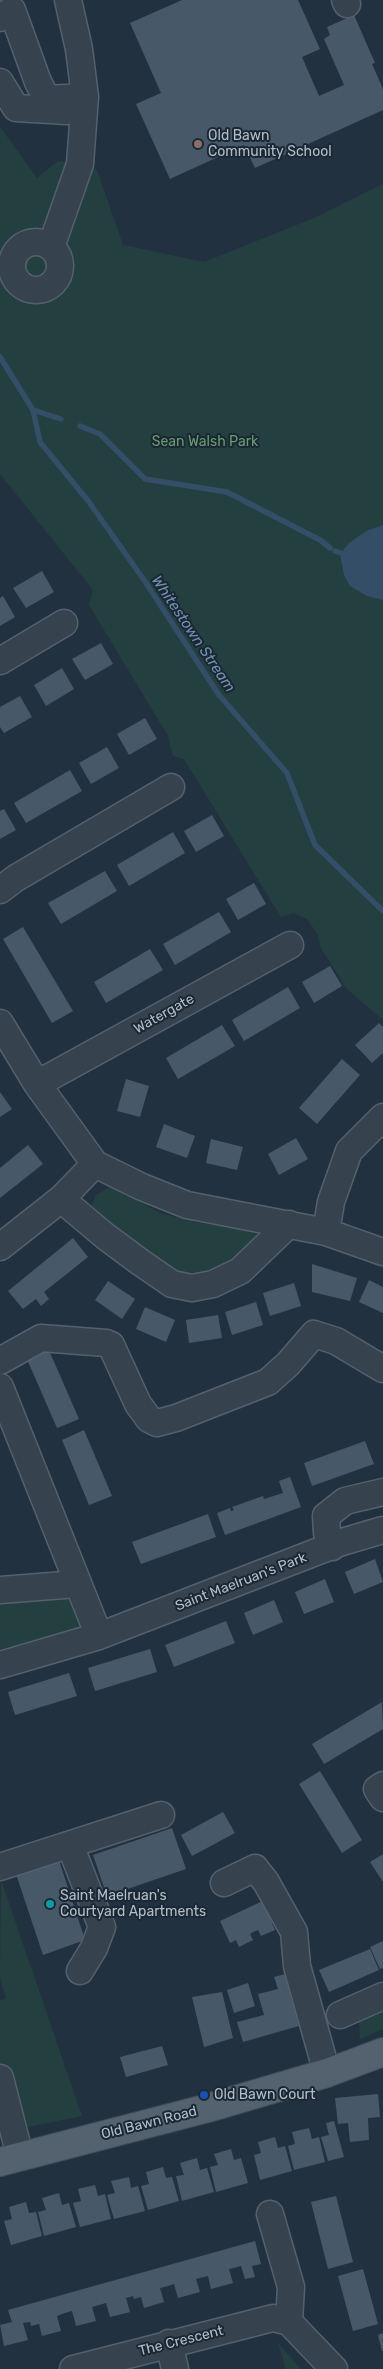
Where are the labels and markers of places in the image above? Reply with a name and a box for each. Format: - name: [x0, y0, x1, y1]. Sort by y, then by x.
- place label: Old Bawn Community School: [208, 128, 332, 160]
- marker: Old Bawn Community School: [192, 138, 204, 150]
- place label: Saint Maelruan's Courtyard Apartments: [60, 1888, 206, 1920]
- marker: Saint Maelruan's Courtyard Apartments: [44, 1898, 56, 1910]
- place label: Old Bawn Court: [214, 2087, 315, 2103]
- marker: Old Bawn Court: [198, 2089, 210, 2101]

